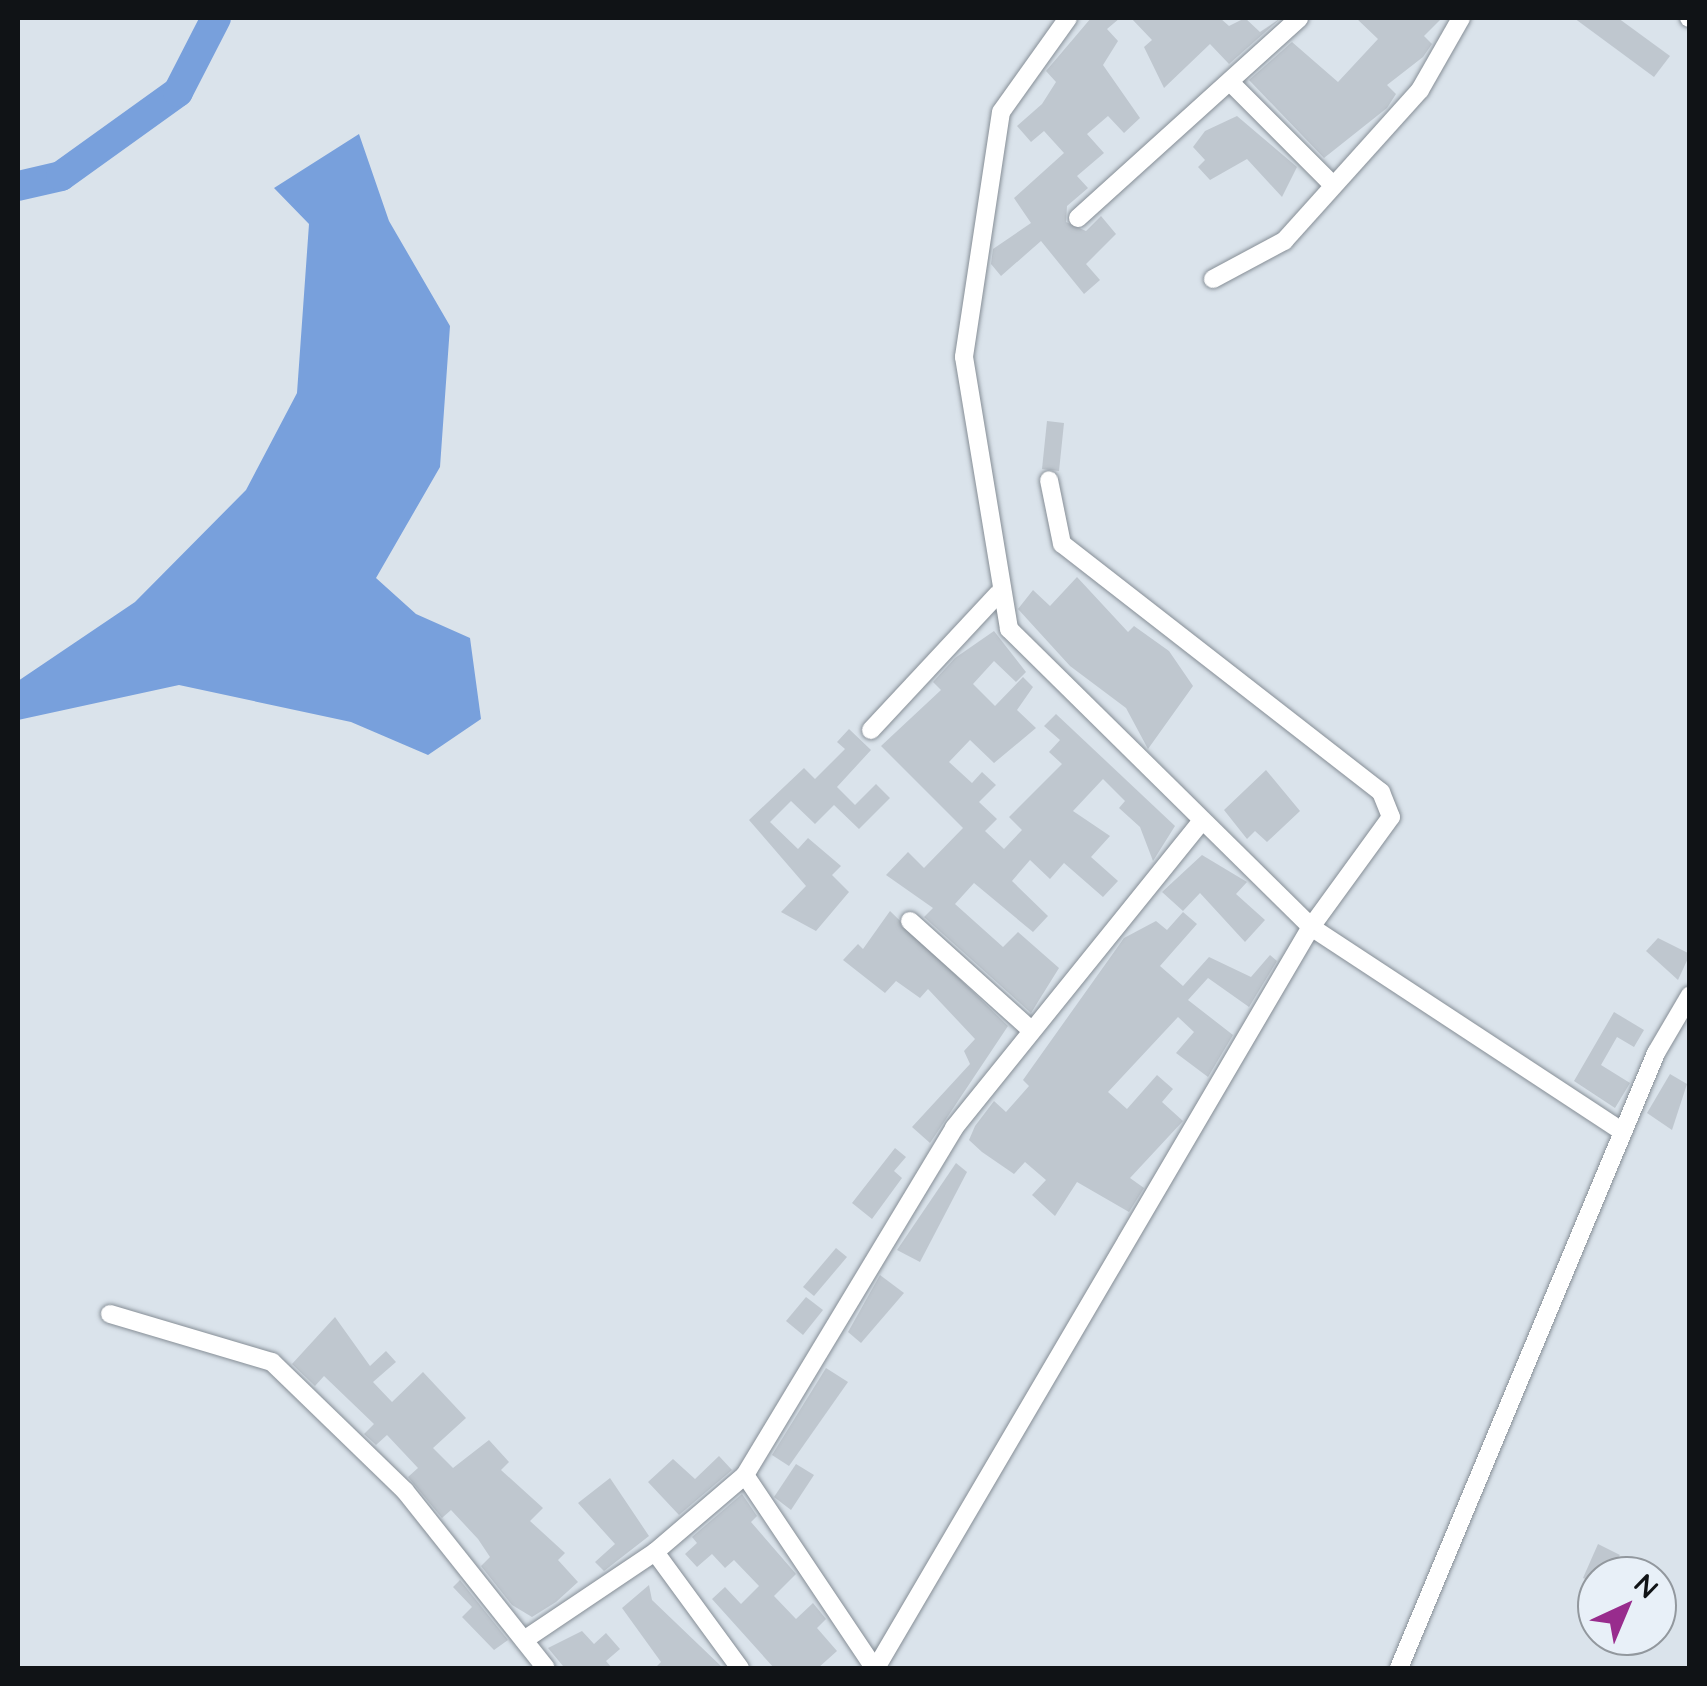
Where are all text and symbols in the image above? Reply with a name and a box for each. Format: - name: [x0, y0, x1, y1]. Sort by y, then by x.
- north arrow: [1577, 1556, 1677, 1656]
- text: N: [1627, 1566, 1666, 1605]

